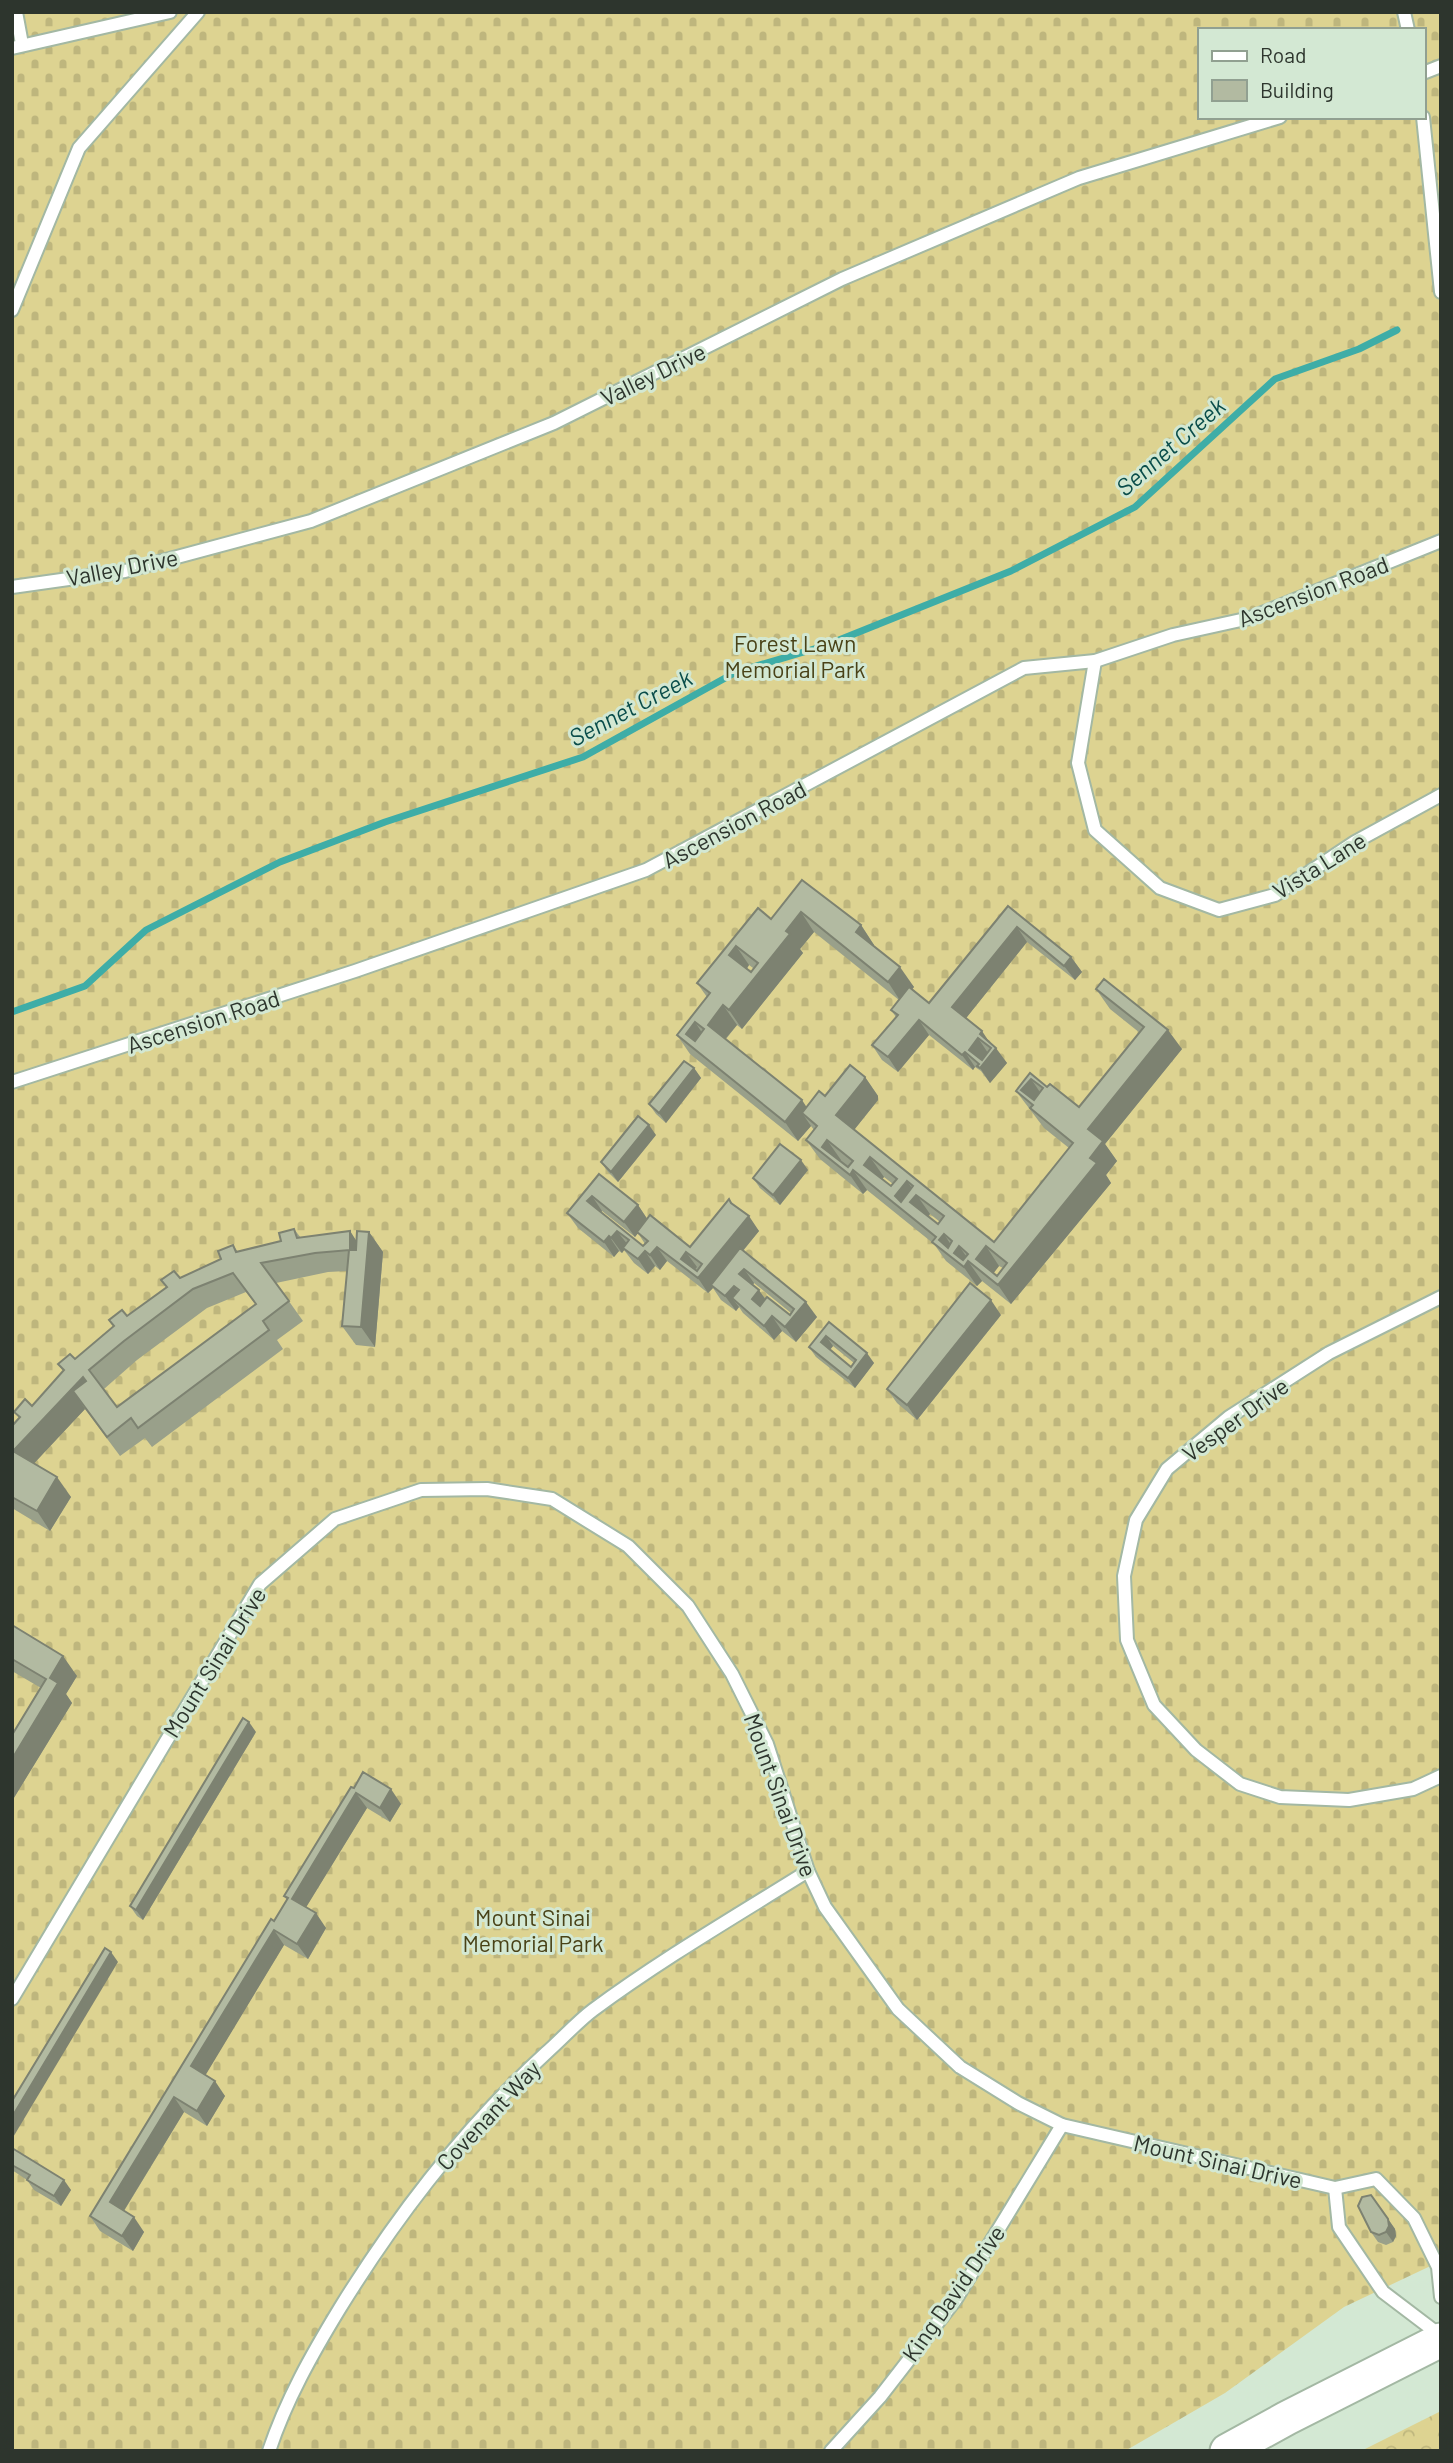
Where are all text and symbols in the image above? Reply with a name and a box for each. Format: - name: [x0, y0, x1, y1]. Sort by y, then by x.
- legend: [1198, 28, 1425, 119]
- text: Road: [1260, 42, 1306, 67]
- text: Building: [1260, 77, 1334, 102]
- street label: Valley Drive: [596, 337, 710, 411]
- water label: Sennet Creek: [1109, 390, 1231, 501]
- street label: Valley Drive: [64, 542, 180, 592]
- street label: Ascension Road: [1234, 549, 1392, 633]
- park label: Forest Lawn Memorial Park: [724, 629, 866, 683]
- water label: Sennet Creek: [563, 662, 697, 752]
- street label: Ascension Road: [657, 774, 811, 874]
- street label: Vista Lane: [1267, 825, 1371, 905]
- street label: Ascension Road: [123, 983, 283, 1059]
- street label: Vesper Drive: [1176, 1371, 1294, 1467]
- street label: Mount Sinai Drive: [157, 1582, 271, 1742]
- street label: Mount Sinai Drive: [738, 1709, 824, 1881]
- park label: Mount Sinai Memorial Park: [462, 1903, 604, 1957]
- street label: Covenant Way: [430, 2054, 546, 2176]
- street label: Mount Sinai Drive: [1131, 2128, 1305, 2194]
- street label: King David Drive: [896, 2219, 1010, 2367]

